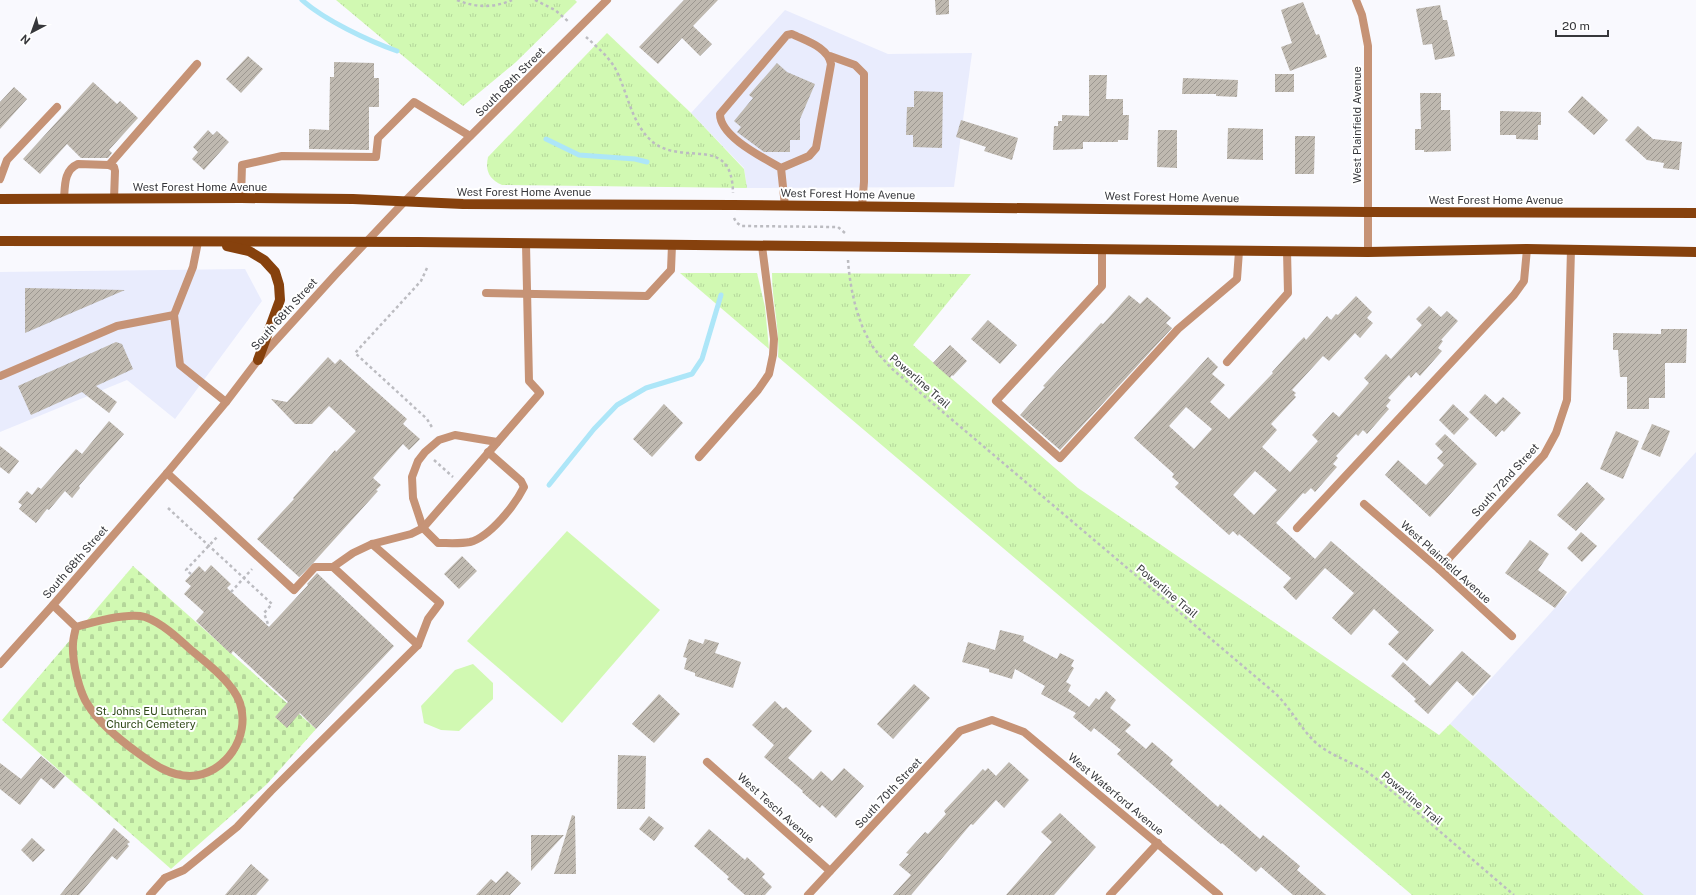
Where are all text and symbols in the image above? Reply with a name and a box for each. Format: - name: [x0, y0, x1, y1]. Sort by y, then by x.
- north arrow: [12, 12, 52, 52]
- scale bar: [1556, 12, 1608, 38]
- text: 20 m: [1562, 19, 1590, 33]
- text: N: [18, 32, 33, 47]
- street label: South 68th Street: [473, 45, 547, 119]
- street label: West Plainfield Avenue: [1351, 66, 1363, 184]
- street label: West Forest Home Avenue: [133, 181, 267, 193]
- street label: West Forest Home Avenue: [457, 186, 591, 198]
- street label: West Forest Home Avenue: [781, 187, 915, 201]
- street label: West Forest Home Avenue: [1105, 190, 1239, 204]
- street label: West Forest Home Avenue: [1429, 194, 1563, 206]
- street label: South 68th Street: [249, 276, 319, 352]
- street label: Powerline Trail: [887, 352, 953, 410]
- street label: South 72nd Street: [1469, 441, 1541, 519]
- street label: West Plainfield Avenue: [1398, 518, 1494, 606]
- street label: South 68th Street: [40, 523, 110, 601]
- street label: Powerline Trail: [1134, 562, 1200, 620]
- park label: St. Johns EU Lutheran Church Cemetery: [95, 705, 207, 730]
- street label: West Waterford Avenue: [1066, 751, 1166, 837]
- street label: South 70th Street: [852, 755, 924, 831]
- street label: Powerline Trail: [1379, 769, 1445, 827]
- street label: West Tesch Avenue: [735, 770, 817, 846]

